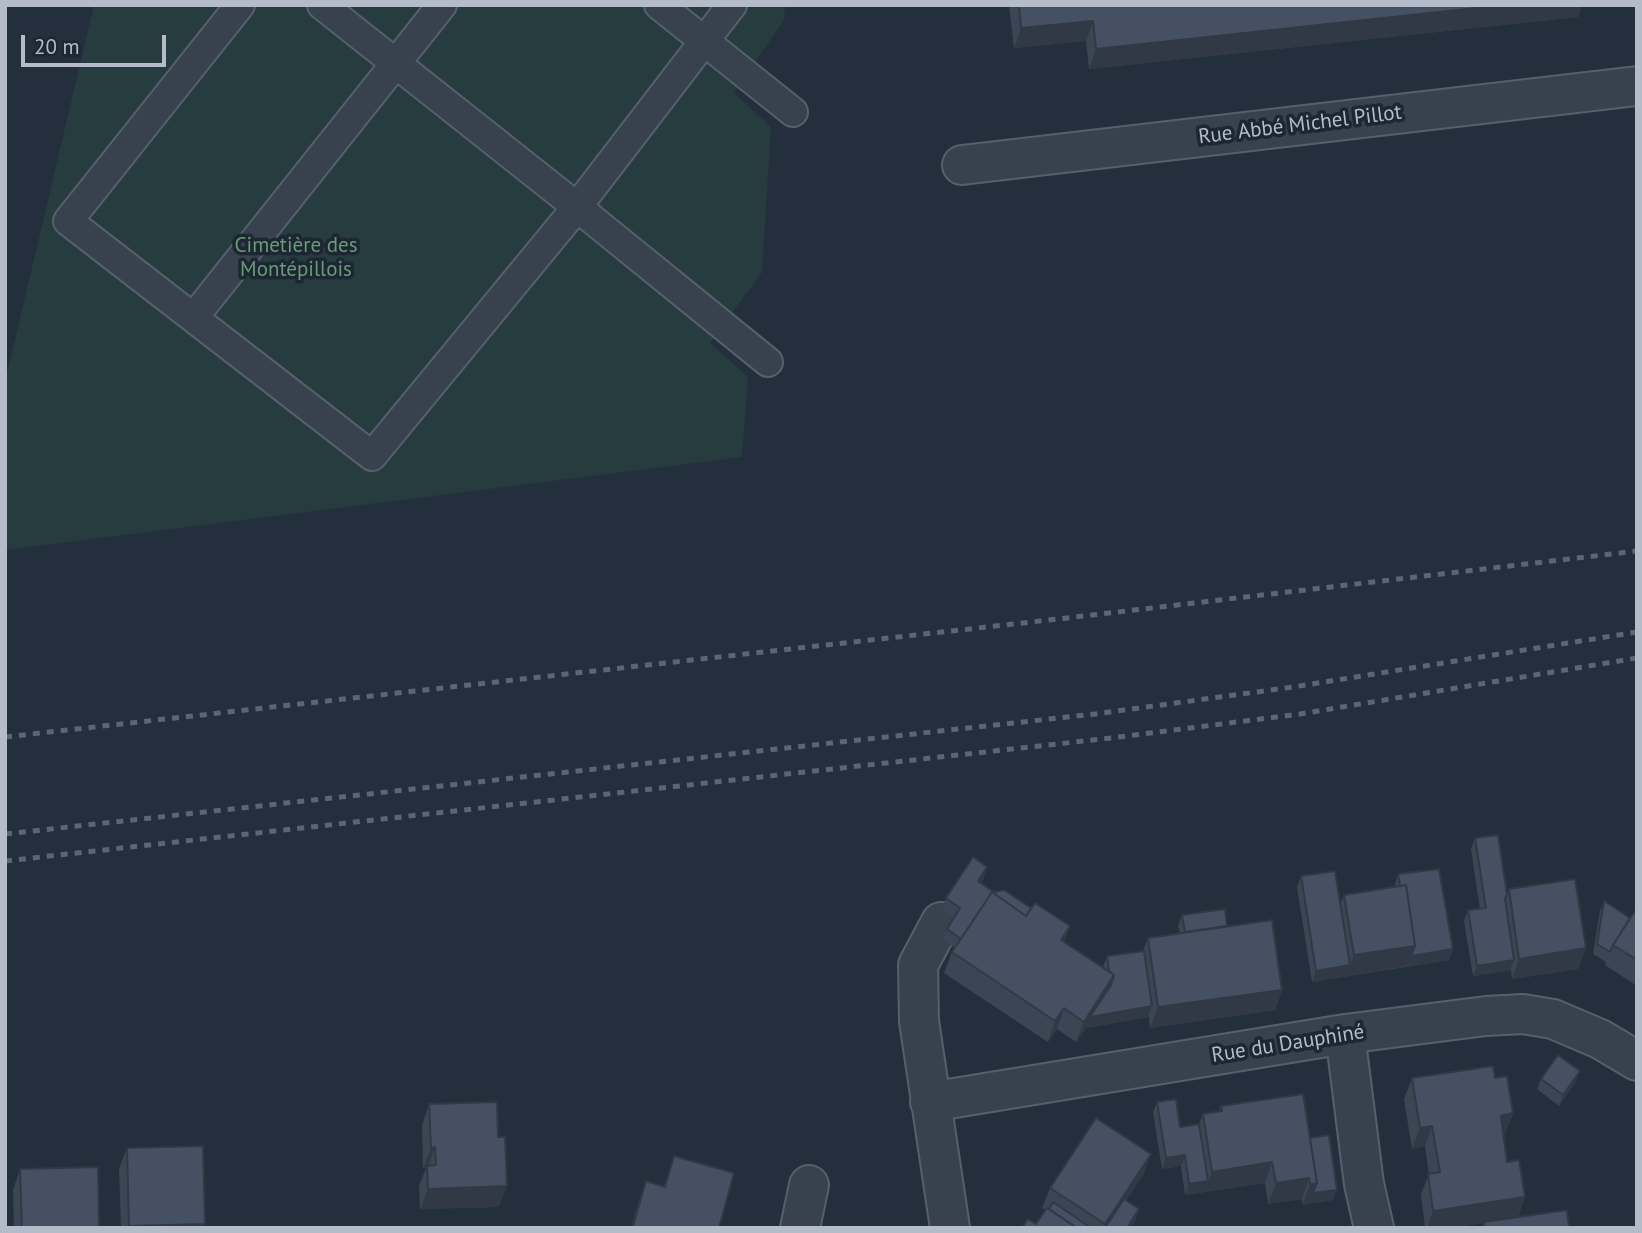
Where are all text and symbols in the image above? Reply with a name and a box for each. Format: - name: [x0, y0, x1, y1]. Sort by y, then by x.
- scale bar: [24, 21, 170, 65]
- text: 20 m: [34, 33, 80, 60]
- street label: Rue Abbé Michel Pillot: [1197, 100, 1403, 150]
- park label: Cimetière des Montépillois: [235, 233, 357, 283]
- street label: Rue du Dauphiné: [1210, 1019, 1366, 1069]

